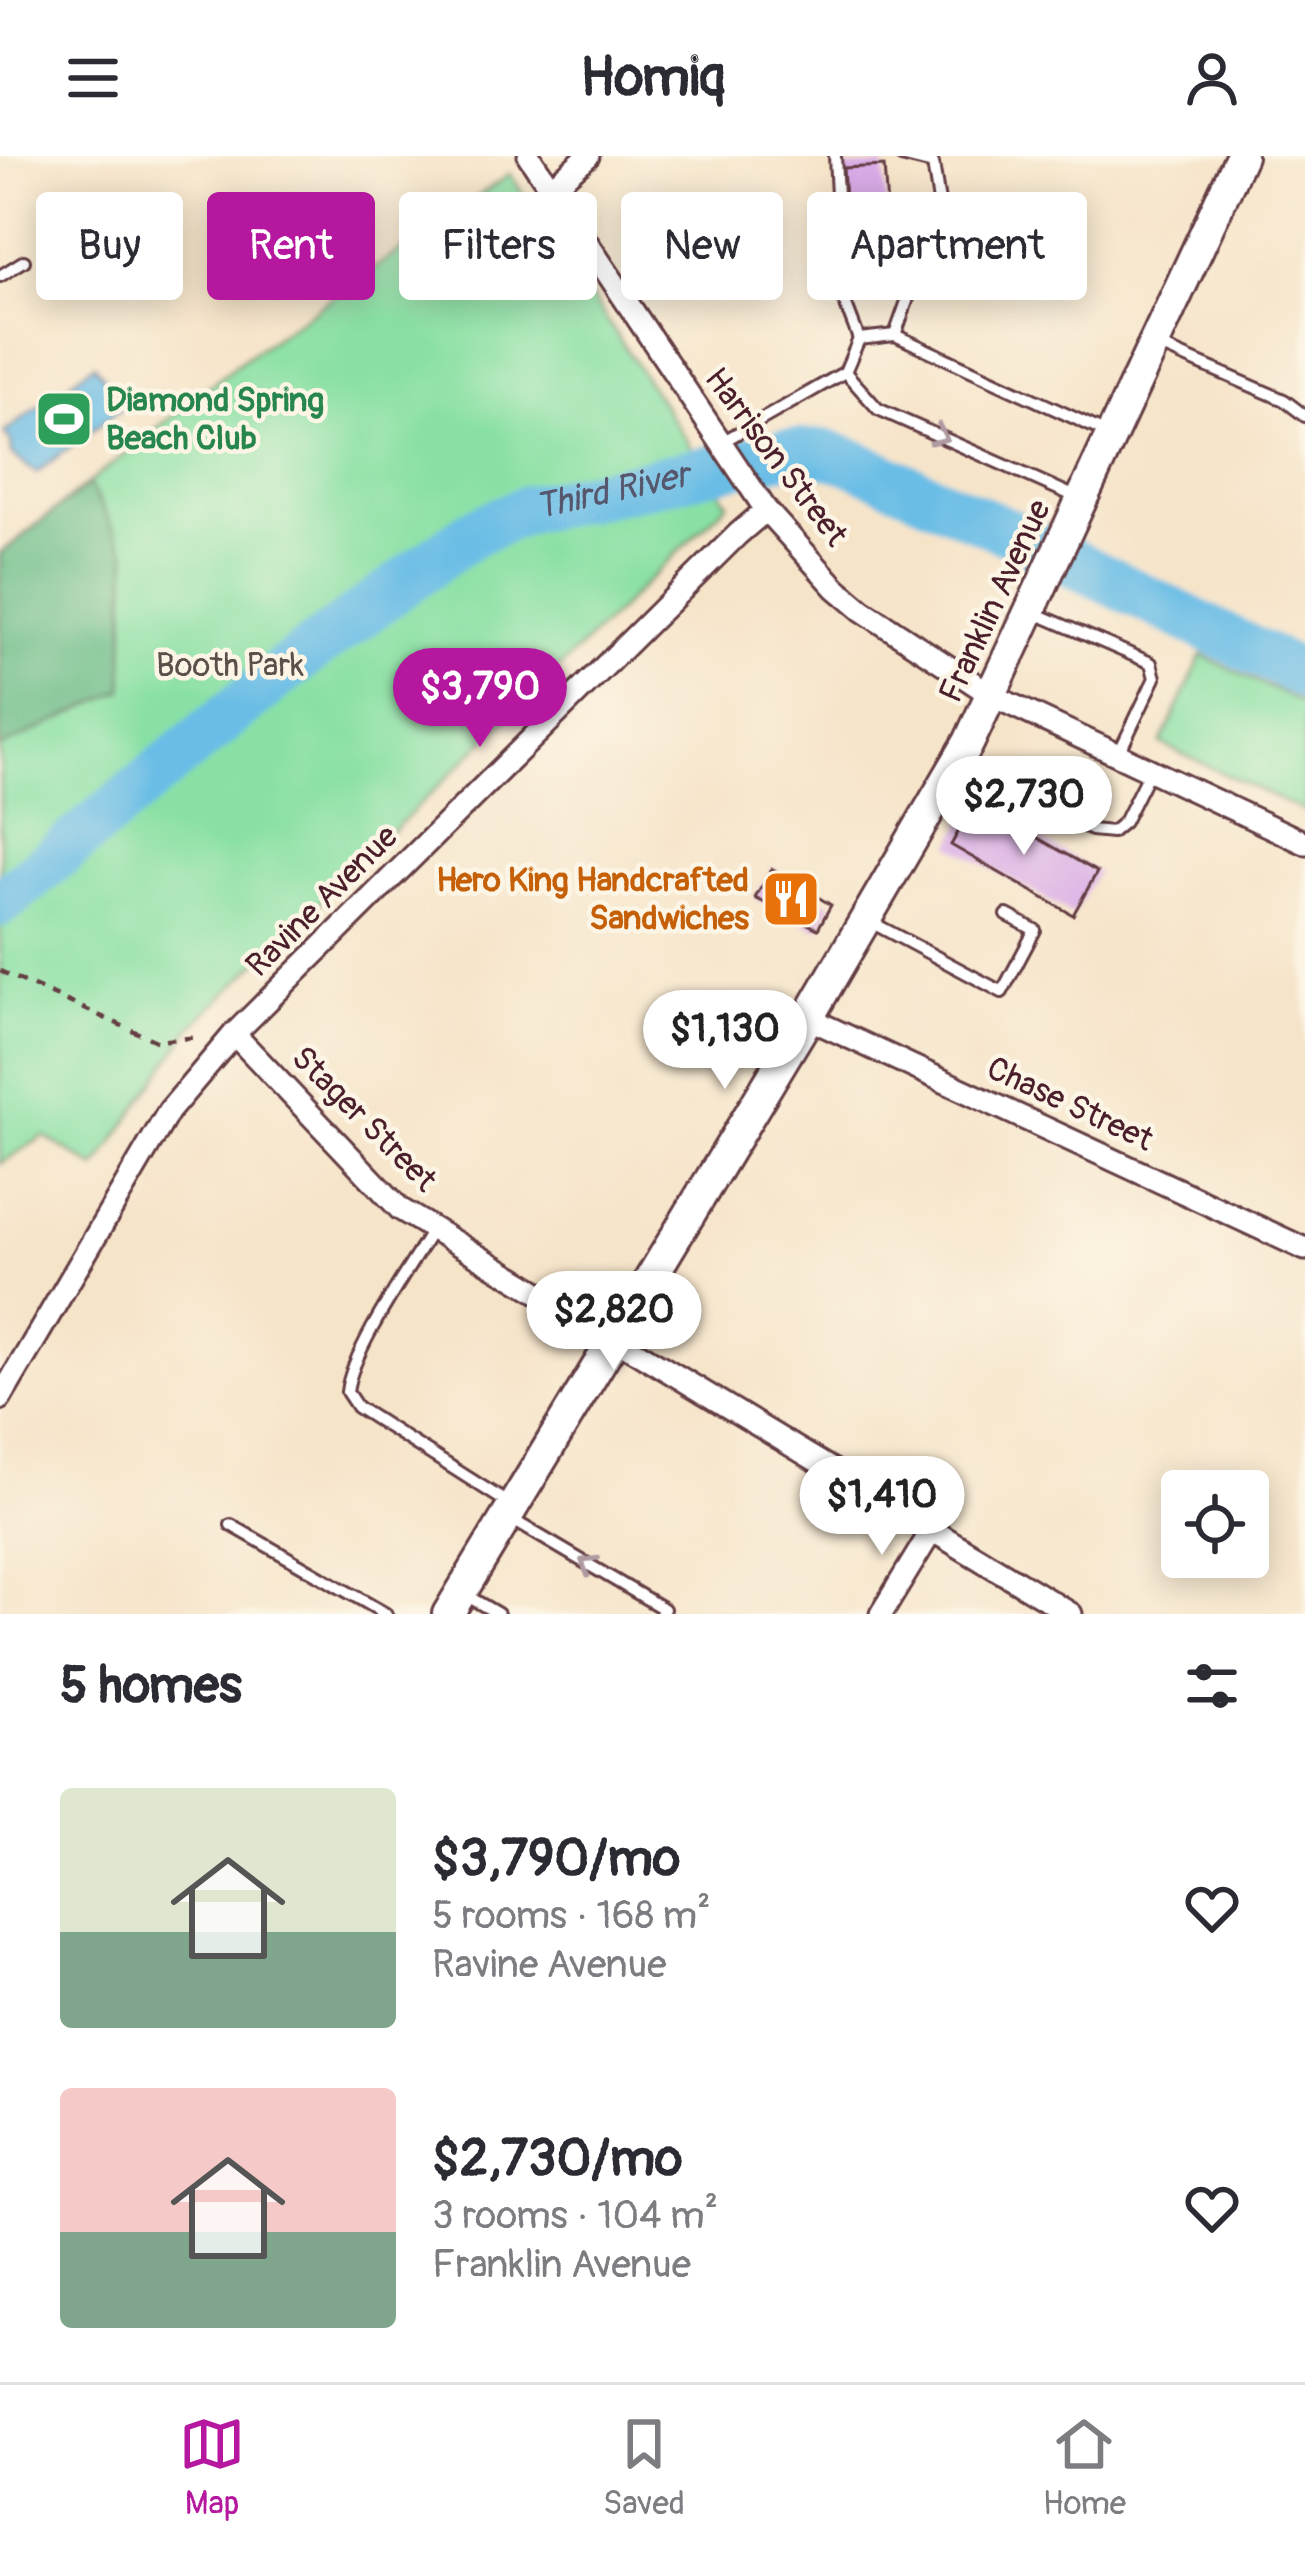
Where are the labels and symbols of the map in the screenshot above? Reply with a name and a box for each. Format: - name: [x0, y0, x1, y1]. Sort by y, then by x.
- street label: Harrison Street: [695, 360, 857, 555]
- place label: Diamond Spring Beach Club: [106, 380, 324, 459]
- sports icon: Diamond Spring Beach Club: [33, 388, 95, 450]
- one-way arrow: [927, 422, 949, 446]
- water label: Third River: [531, 451, 697, 529]
- street label: Franklin Avenue: [930, 493, 1060, 709]
- park label: Booth Park: [156, 645, 304, 686]
- pin: $3,790: [382, 648, 578, 750]
- pin: $2,730: [926, 756, 1122, 858]
- street label: Ravine Avenue: [237, 816, 407, 986]
- place label: Hero King Handcrafted Sandwiches: [436, 860, 749, 939]
- restaurant icon: Hero King Handcrafted Sandwiches: [760, 868, 822, 930]
- pin: $1,130: [627, 990, 823, 1092]
- street label: Stager Street: [283, 1038, 446, 1201]
- street label: Chase Street: [980, 1048, 1160, 1161]
- pin: $2,820: [516, 1271, 712, 1373]
- pin: $1,410: [784, 1456, 980, 1558]
- one-way arrow: [579, 1556, 601, 1579]

